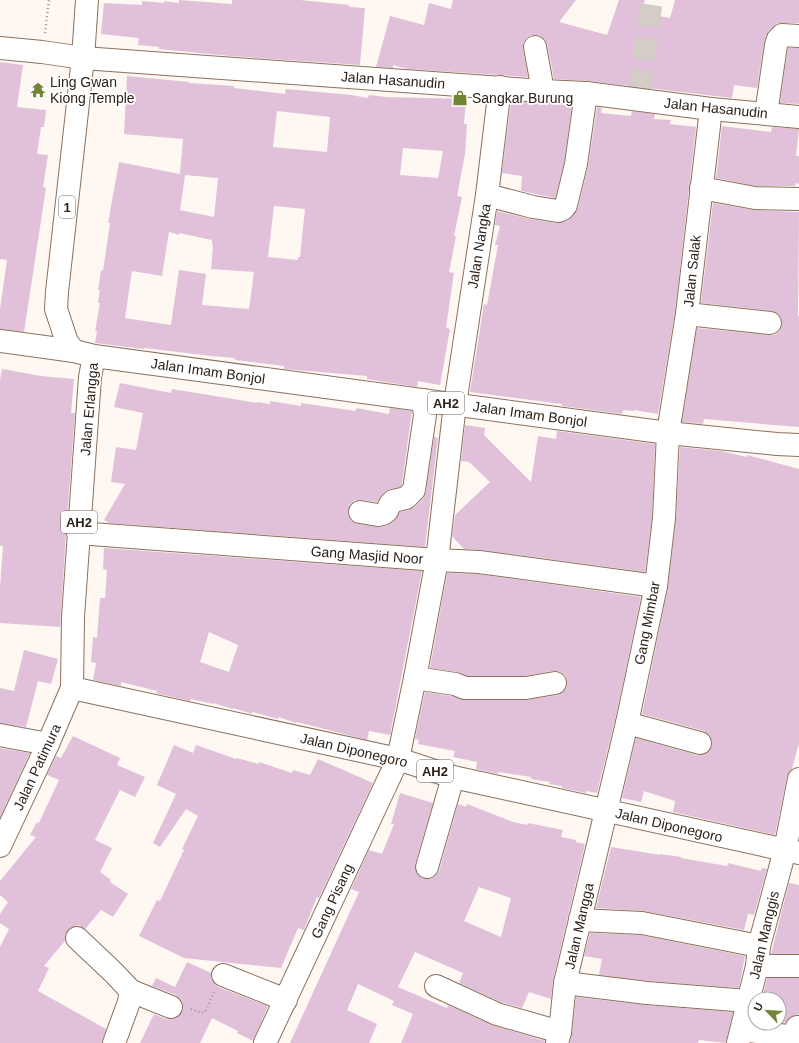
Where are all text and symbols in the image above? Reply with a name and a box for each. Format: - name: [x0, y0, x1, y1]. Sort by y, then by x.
- street label: Jalan Hasanudin: [340, 68, 446, 92]
- place label: Ling Gwan Kiong Temple: [50, 74, 135, 106]
- temple icon: Ling Gwan Kiong Temple: [29, 81, 47, 99]
- shop icon: Sangkar Burung: [451, 89, 469, 107]
- place label: Sangkar Burung: [472, 90, 573, 106]
- street label: Jalan Hasanudin: [663, 95, 769, 121]
- road number: 1: [59, 196, 75, 218]
- street label: Jalan Nangka: [464, 202, 494, 290]
- street label: Jalan Salak: [680, 233, 704, 308]
- street label: Jalan Imam Bonjol: [150, 355, 266, 387]
- street label: Jalan Erlangga: [77, 362, 101, 456]
- road number: AH2: [428, 392, 464, 414]
- street label: Jalan Imam Bonjol: [472, 398, 588, 430]
- road number: AH2: [61, 511, 97, 533]
- street label: Gang Masjid Noor: [310, 543, 424, 567]
- street label: Gang Mimbar: [631, 580, 663, 666]
- street label: Jalan Patimura: [10, 721, 64, 813]
- street label: Jalan Diponegoro: [299, 730, 409, 770]
- road number: AH2: [417, 760, 453, 782]
- street label: Jalan Diponegoro: [614, 805, 724, 845]
- street label: Gang Pisang: [308, 861, 356, 941]
- street label: Jalan Mangga: [561, 881, 597, 971]
- street label: Jalan Manggis: [746, 889, 782, 981]
- north arrow: [747, 991, 787, 1031]
- text: U: [751, 1001, 765, 1013]

